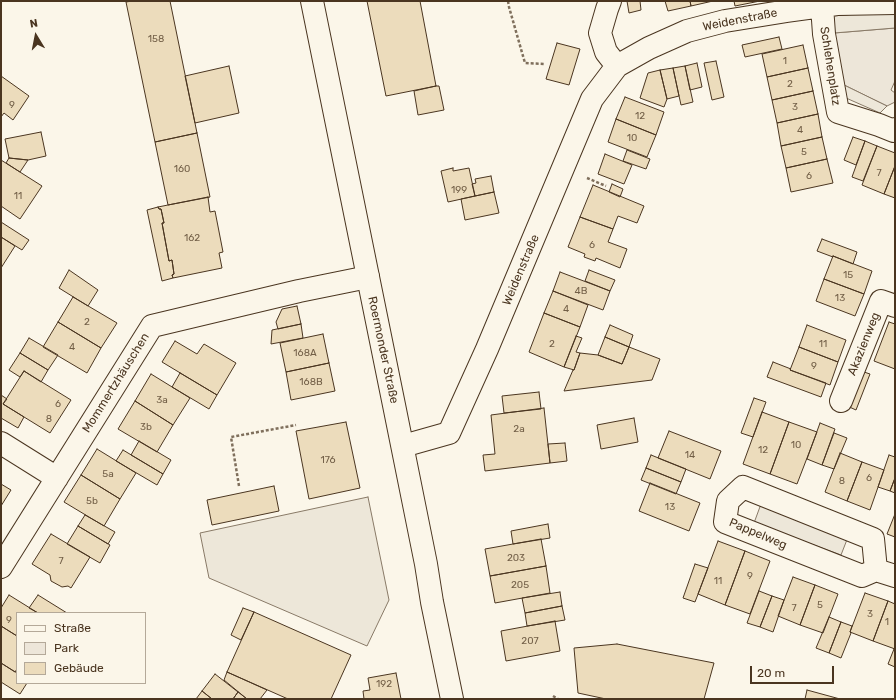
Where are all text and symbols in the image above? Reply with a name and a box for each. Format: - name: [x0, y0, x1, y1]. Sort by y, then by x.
- street label: Weidenstraße: [701, 6, 779, 34]
- north arrow: [16, 16, 56, 56]
- text: N: [29, 17, 39, 31]
- street label: Schlehenplatz: [817, 25, 843, 107]
- house number: 158: [148, 33, 164, 45]
- house number: 1: [783, 55, 787, 67]
- house number: 2: [787, 78, 793, 90]
- house number: 9: [9, 99, 15, 111]
- house number: 3: [792, 101, 798, 113]
- house number: 12: [635, 110, 645, 122]
- house number: 4: [797, 124, 803, 136]
- house number: 10: [627, 132, 637, 144]
- house number: 5: [801, 146, 807, 158]
- house number: 160: [174, 163, 190, 175]
- house number: 7: [876, 167, 882, 179]
- house number: 6: [806, 170, 812, 182]
- house number: 199: [451, 184, 467, 196]
- house number: 11: [14, 190, 22, 202]
- house number: 162: [184, 232, 200, 244]
- street label: Weidenstraße: [500, 232, 542, 308]
- house number: 6: [589, 239, 595, 251]
- house number: 15: [843, 269, 853, 281]
- house number: 4B: [575, 285, 587, 297]
- house number: 13: [835, 292, 845, 304]
- street label: Roermonder Straße: [365, 295, 401, 405]
- house number: 4: [563, 303, 569, 315]
- street label: Akazienweg: [845, 310, 883, 378]
- house number: 2: [84, 316, 90, 328]
- street label: Mommertzhäuschen: [79, 330, 153, 436]
- house number: 2: [549, 338, 555, 350]
- house number: 11: [819, 338, 827, 350]
- house number: 4: [69, 341, 75, 353]
- house number: 168A: [293, 347, 317, 359]
- house number: 9: [811, 360, 817, 372]
- house number: 168B: [299, 376, 323, 388]
- house number: 3a: [156, 394, 168, 406]
- house number: 6: [55, 398, 61, 410]
- house number: 8: [46, 413, 52, 425]
- house number: 3b: [140, 421, 152, 433]
- house number: 2a: [513, 423, 525, 435]
- house number: 10: [791, 439, 801, 451]
- house number: 12: [758, 444, 768, 456]
- house number: 14: [685, 449, 695, 461]
- house number: 176: [320, 454, 336, 466]
- house number: 5a: [102, 468, 114, 480]
- house number: 6: [866, 472, 872, 484]
- house number: 8: [839, 475, 845, 487]
- house number: 5b: [86, 495, 98, 507]
- house number: 13: [665, 501, 675, 513]
- street label: Pappelweg: [727, 515, 789, 553]
- house number: 203: [507, 552, 525, 564]
- house number: 7: [58, 555, 64, 567]
- house number: 9: [747, 570, 753, 582]
- house number: 11: [714, 575, 722, 587]
- house number: 205: [511, 579, 529, 591]
- house number: 5: [817, 599, 823, 611]
- house number: 7: [791, 602, 797, 614]
- house number: 3: [867, 608, 873, 620]
- legend: [16, 612, 146, 684]
- house number: 9: [6, 614, 12, 626]
- house number: 1: [885, 616, 889, 628]
- text: Straße: [54, 621, 91, 635]
- house number: 207: [521, 635, 539, 647]
- text: Park: [54, 641, 79, 655]
- scale bar: [752, 658, 836, 684]
- text: Gebäude: [54, 661, 104, 675]
- text: 20 m: [757, 666, 785, 680]
- house number: 192: [376, 678, 392, 690]

